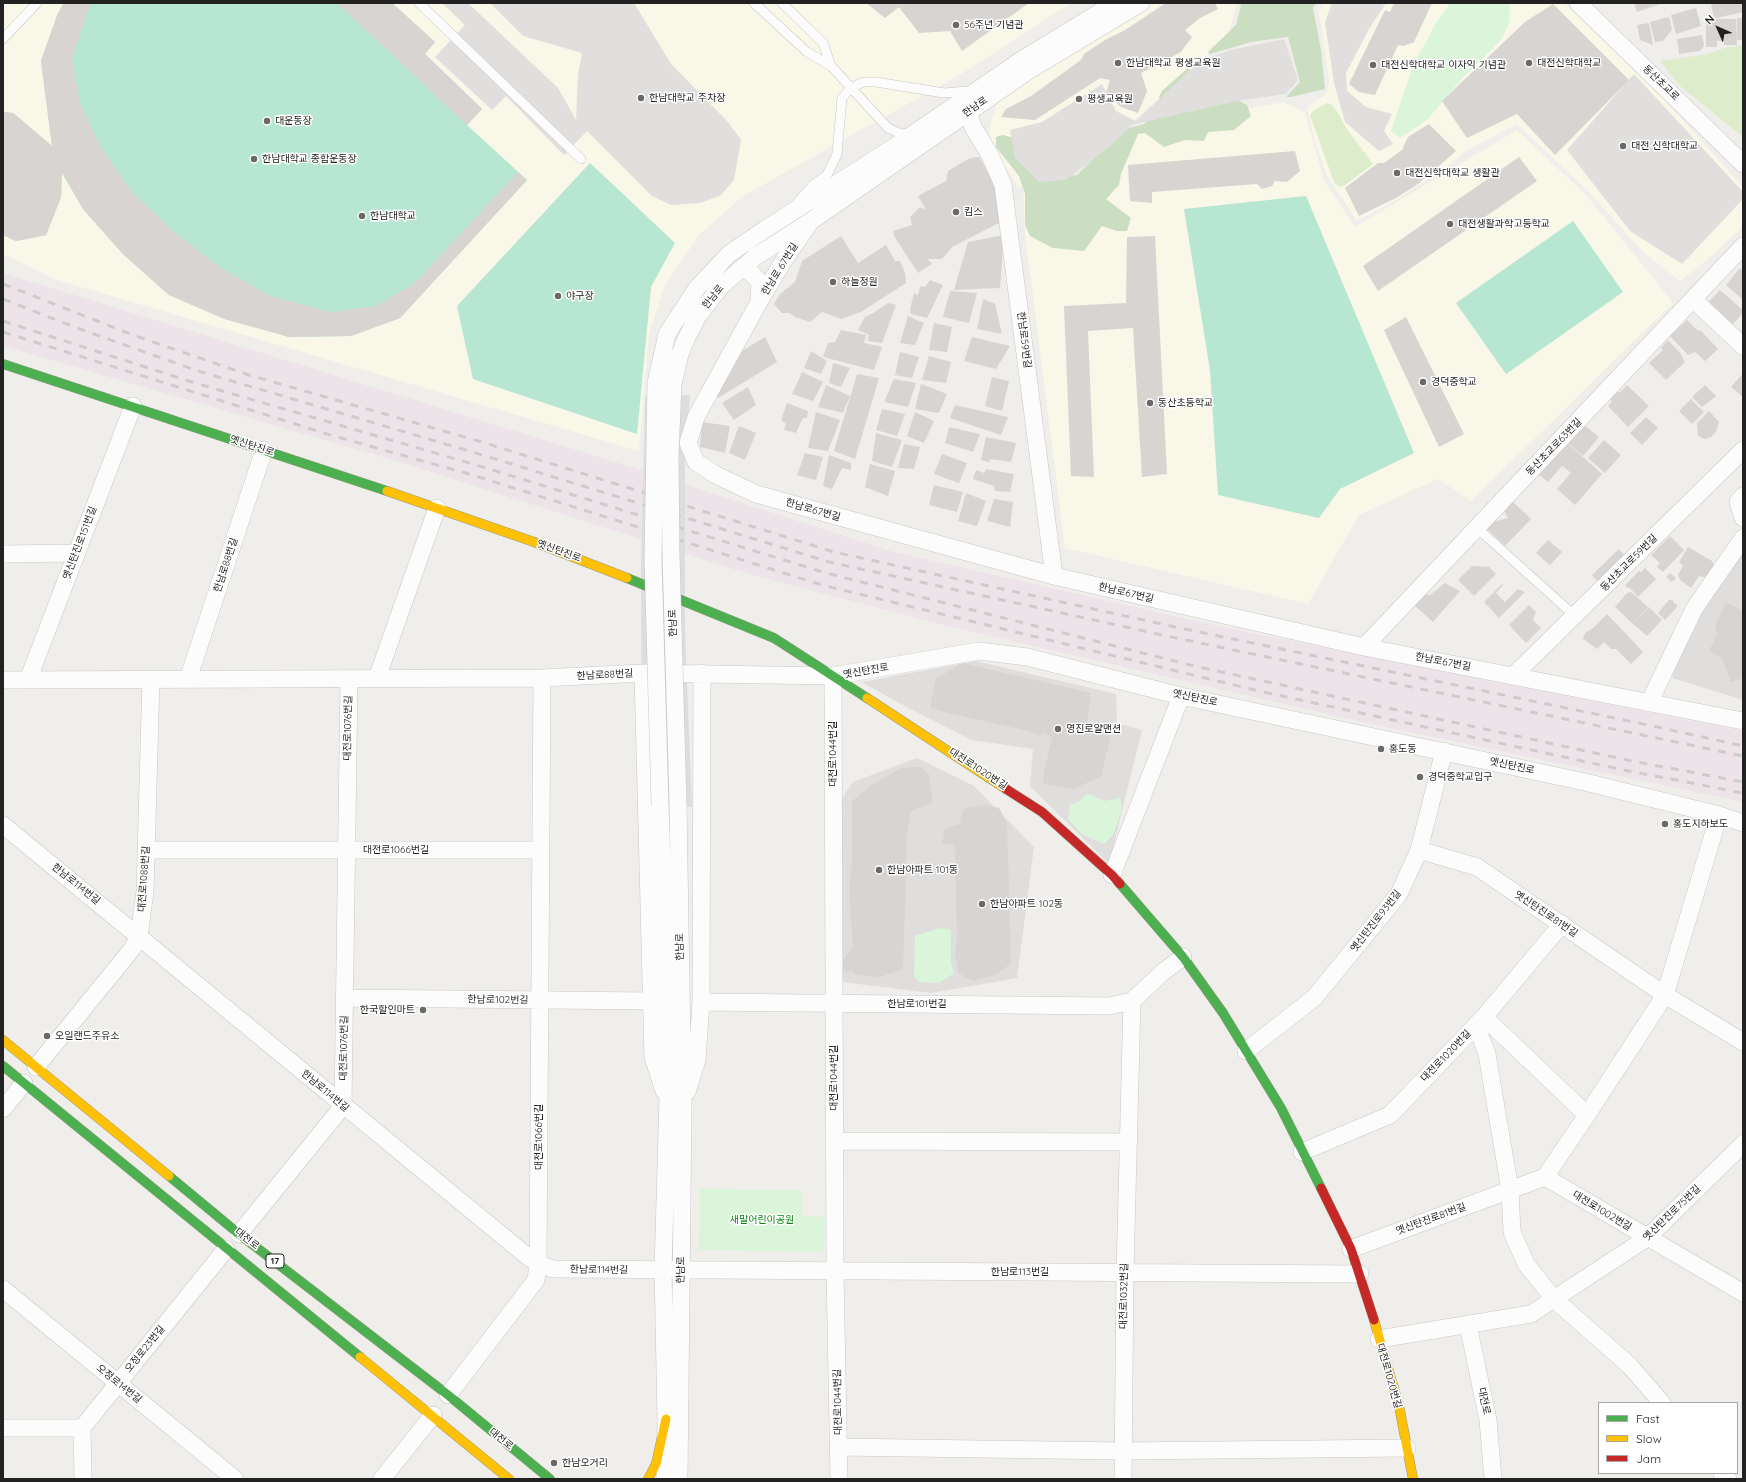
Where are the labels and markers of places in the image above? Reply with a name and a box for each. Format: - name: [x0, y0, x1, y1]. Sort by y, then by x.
- place label: 56주년 기념관: [964, 19, 1024, 31]
- marker: 56주년 기념관: [951, 20, 961, 30]
- place label: 한남대학교 평생교육원: [1126, 57, 1221, 69]
- place label: 대전신학대학교: [1537, 57, 1601, 69]
- marker: 한남대학교 평생교육원: [1113, 58, 1123, 68]
- marker: 대전신학대학교: [1524, 58, 1534, 68]
- place label: 대전신학대학교 이자익 기념관: [1381, 59, 1506, 71]
- marker: 대전신학대학교 이자익 기념관: [1368, 60, 1378, 70]
- place label: 한남대학교 주차장: [649, 92, 725, 104]
- marker: 한남대학교 주차장: [636, 93, 646, 103]
- place label: 평생교육원: [1087, 93, 1133, 105]
- marker: 평생교육원: [1074, 94, 1084, 104]
- place label: 대운동장: [275, 115, 312, 127]
- marker: 대운동장: [262, 116, 272, 126]
- place label: 대전 신학대학교: [1631, 140, 1698, 152]
- marker: 대전 신학대학교: [1618, 141, 1628, 151]
- place label: 한남대학교 종합운동장: [262, 153, 357, 165]
- marker: 한남대학교 종합운동장: [249, 154, 259, 164]
- place label: 대전신학대학교 생활관: [1405, 167, 1500, 179]
- marker: 대전신학대학교 생활관: [1392, 168, 1402, 178]
- place label: 킴스: [964, 206, 982, 218]
- marker: 킴스: [951, 207, 961, 217]
- place label: 한남대학교: [370, 210, 416, 222]
- marker: 한남대학교: [357, 211, 367, 221]
- place label: 대전생활과학고등학교: [1458, 218, 1550, 230]
- marker: 대전생활과학고등학교: [1445, 219, 1455, 229]
- place label: 하늘정원: [841, 276, 878, 288]
- marker: 하늘정원: [828, 277, 838, 287]
- place label: 야구장: [566, 290, 594, 302]
- marker: 야구장: [553, 291, 563, 301]
- place label: 경덕중학교: [1431, 376, 1477, 388]
- marker: 경덕중학교: [1418, 377, 1428, 387]
- place label: 동산초등학교: [1158, 397, 1213, 409]
- marker: 동산초등학교: [1145, 398, 1155, 408]
- place label: 영진로얄맨션: [1066, 723, 1121, 735]
- marker: 영진로얄맨션: [1053, 724, 1063, 734]
- place label: 홍도동: [1389, 743, 1417, 755]
- marker: 홍도동: [1376, 744, 1386, 754]
- place label: 경덕중학교입구: [1428, 771, 1492, 783]
- marker: 경덕중학교입구: [1415, 772, 1425, 782]
- place label: 홍도지하보도: [1673, 818, 1728, 830]
- marker: 홍도지하보도: [1660, 819, 1670, 829]
- place label: 한남아파트 101동: [887, 864, 958, 876]
- marker: 한남아파트 101동: [874, 865, 884, 875]
- place label: 한남아파트 102동: [990, 898, 1063, 910]
- marker: 한남아파트 102동: [977, 899, 987, 909]
- place label: 한국할인마트: [360, 1004, 415, 1016]
- marker: 한국할인마트: [418, 1005, 428, 1015]
- place label: 오일랜드주유소: [55, 1030, 119, 1042]
- marker: 오일랜드주유소: [42, 1031, 52, 1041]
- place label: 한남오거리: [562, 1457, 608, 1469]
- marker: 한남오거리: [549, 1458, 559, 1468]

